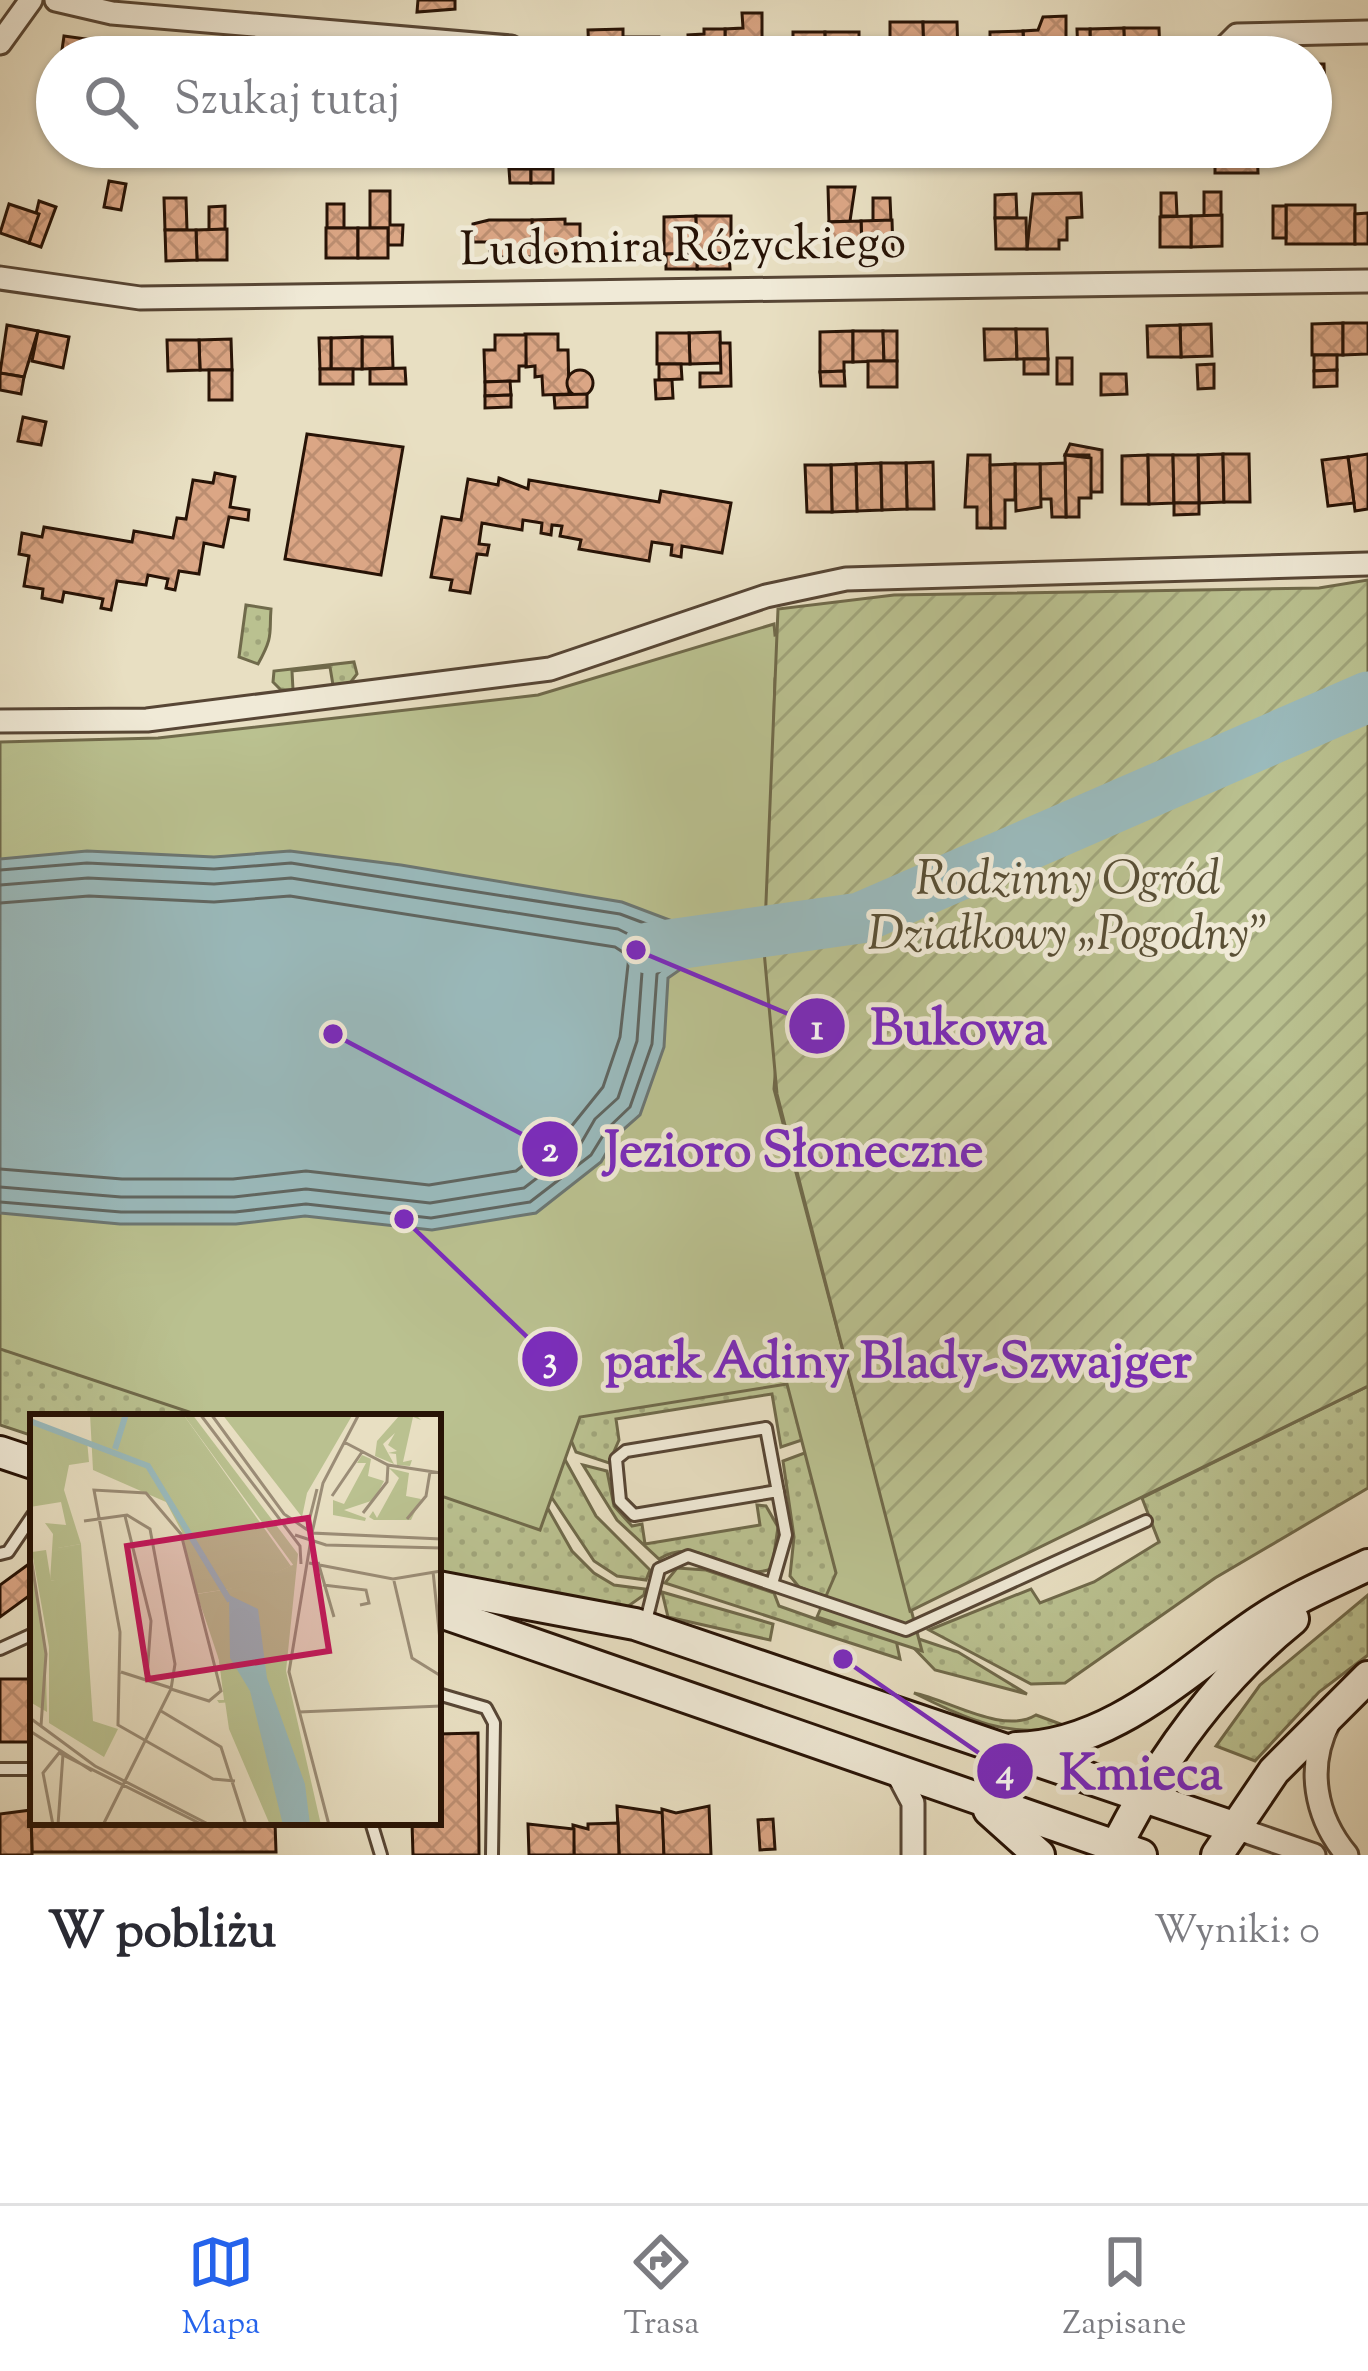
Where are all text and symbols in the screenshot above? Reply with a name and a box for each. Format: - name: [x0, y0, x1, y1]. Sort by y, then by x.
- search box: [36, 36, 1332, 168]
- icon: search: [78, 69, 144, 135]
- text: Szukaj tutaj: [174, 70, 400, 135]
- street label: Ludomira Różyckiego: [459, 211, 907, 287]
- park label: Rodzinny Ogród Działkowy „Pogodny”: [867, 847, 1269, 971]
- callout: Bukowa: [787, 983, 1071, 1070]
- text: Bukowa: [871, 995, 1048, 1068]
- text: 1: [811, 1004, 824, 1056]
- callout: Jezioro Słoneczne: [520, 1105, 1007, 1192]
- text: Jezioro Słoneczne: [601, 1117, 983, 1190]
- text: 2: [542, 1126, 559, 1178]
- callout: park Adiny Blady-Szwajger: [520, 1315, 1216, 1402]
- text: park Adiny Blady-Szwajger: [604, 1328, 1192, 1401]
- text: 3: [543, 1336, 557, 1388]
- inset map: [30, 1414, 441, 1825]
- callout: Kmieca: [975, 1727, 1247, 1814]
- text: Kmieca: [1059, 1740, 1223, 1813]
- text: 4: [995, 1748, 1014, 1800]
- text: W pobliżu: [48, 1897, 276, 1970]
- text: Wyniki: 0: [1154, 1905, 1320, 1961]
- tab: Mapa: [182, 2229, 260, 2349]
- tab: Trasa: [623, 2229, 699, 2349]
- tab: Zapisane: [1063, 2229, 1186, 2349]

